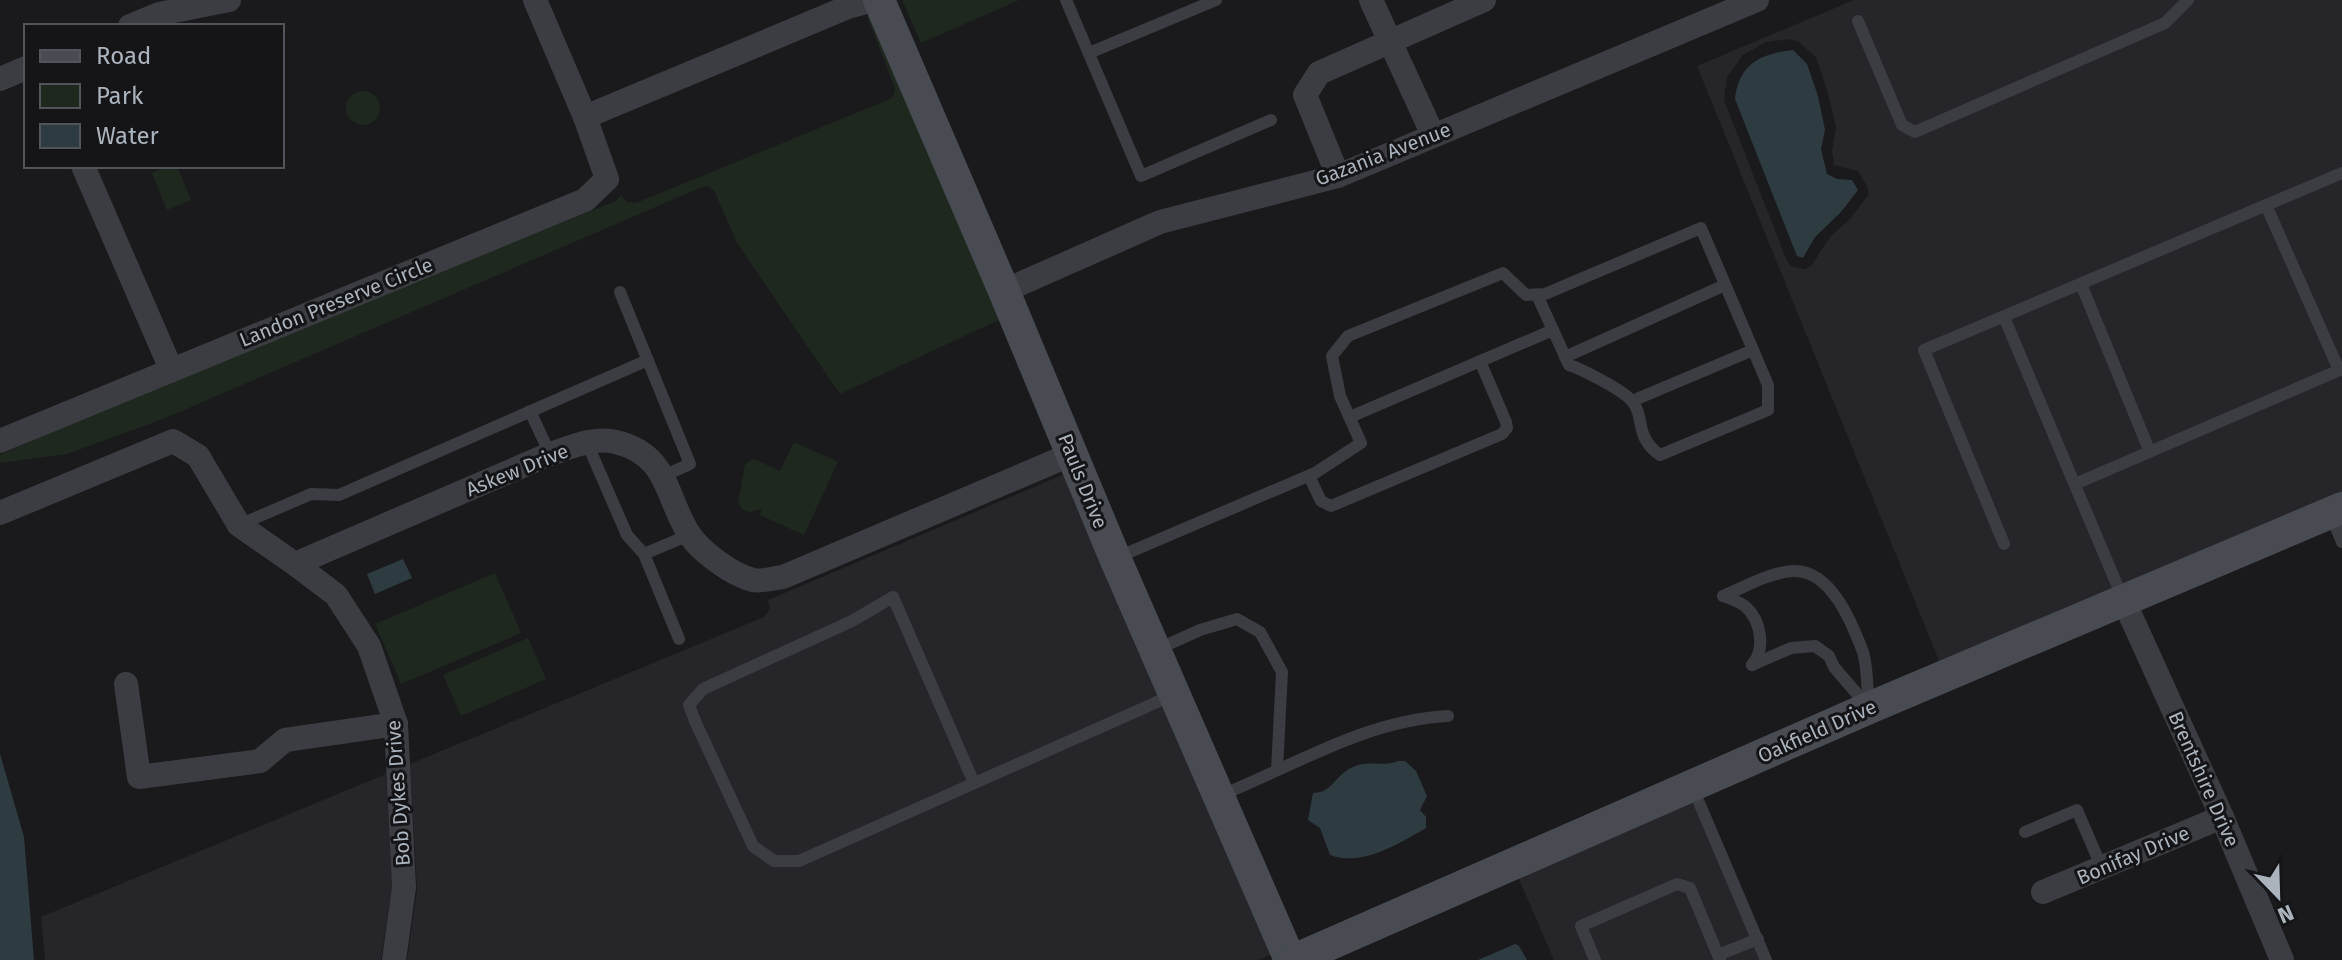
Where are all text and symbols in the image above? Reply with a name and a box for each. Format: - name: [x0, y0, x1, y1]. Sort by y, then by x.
- legend: [24, 24, 284, 168]
- text: Road: [96, 42, 151, 70]
- text: Park: [96, 82, 144, 110]
- street label: Gazania Avenue: [1312, 117, 1454, 191]
- text: Water: [96, 122, 160, 150]
- street label: Landon Preserve Circle: [236, 252, 436, 352]
- street label: Pauls Drive: [1053, 430, 1113, 532]
- street label: Askew Drive: [462, 439, 572, 501]
- street label: Oakfield Drive: [1754, 694, 1880, 768]
- street label: Brentshire Drive: [2163, 707, 2245, 851]
- street label: Bob Dykes Drive: [381, 719, 415, 867]
- street label: Bonifay Drive: [2073, 820, 2193, 890]
- north arrow: [2238, 856, 2318, 936]
- text: N: [2274, 899, 2298, 929]

